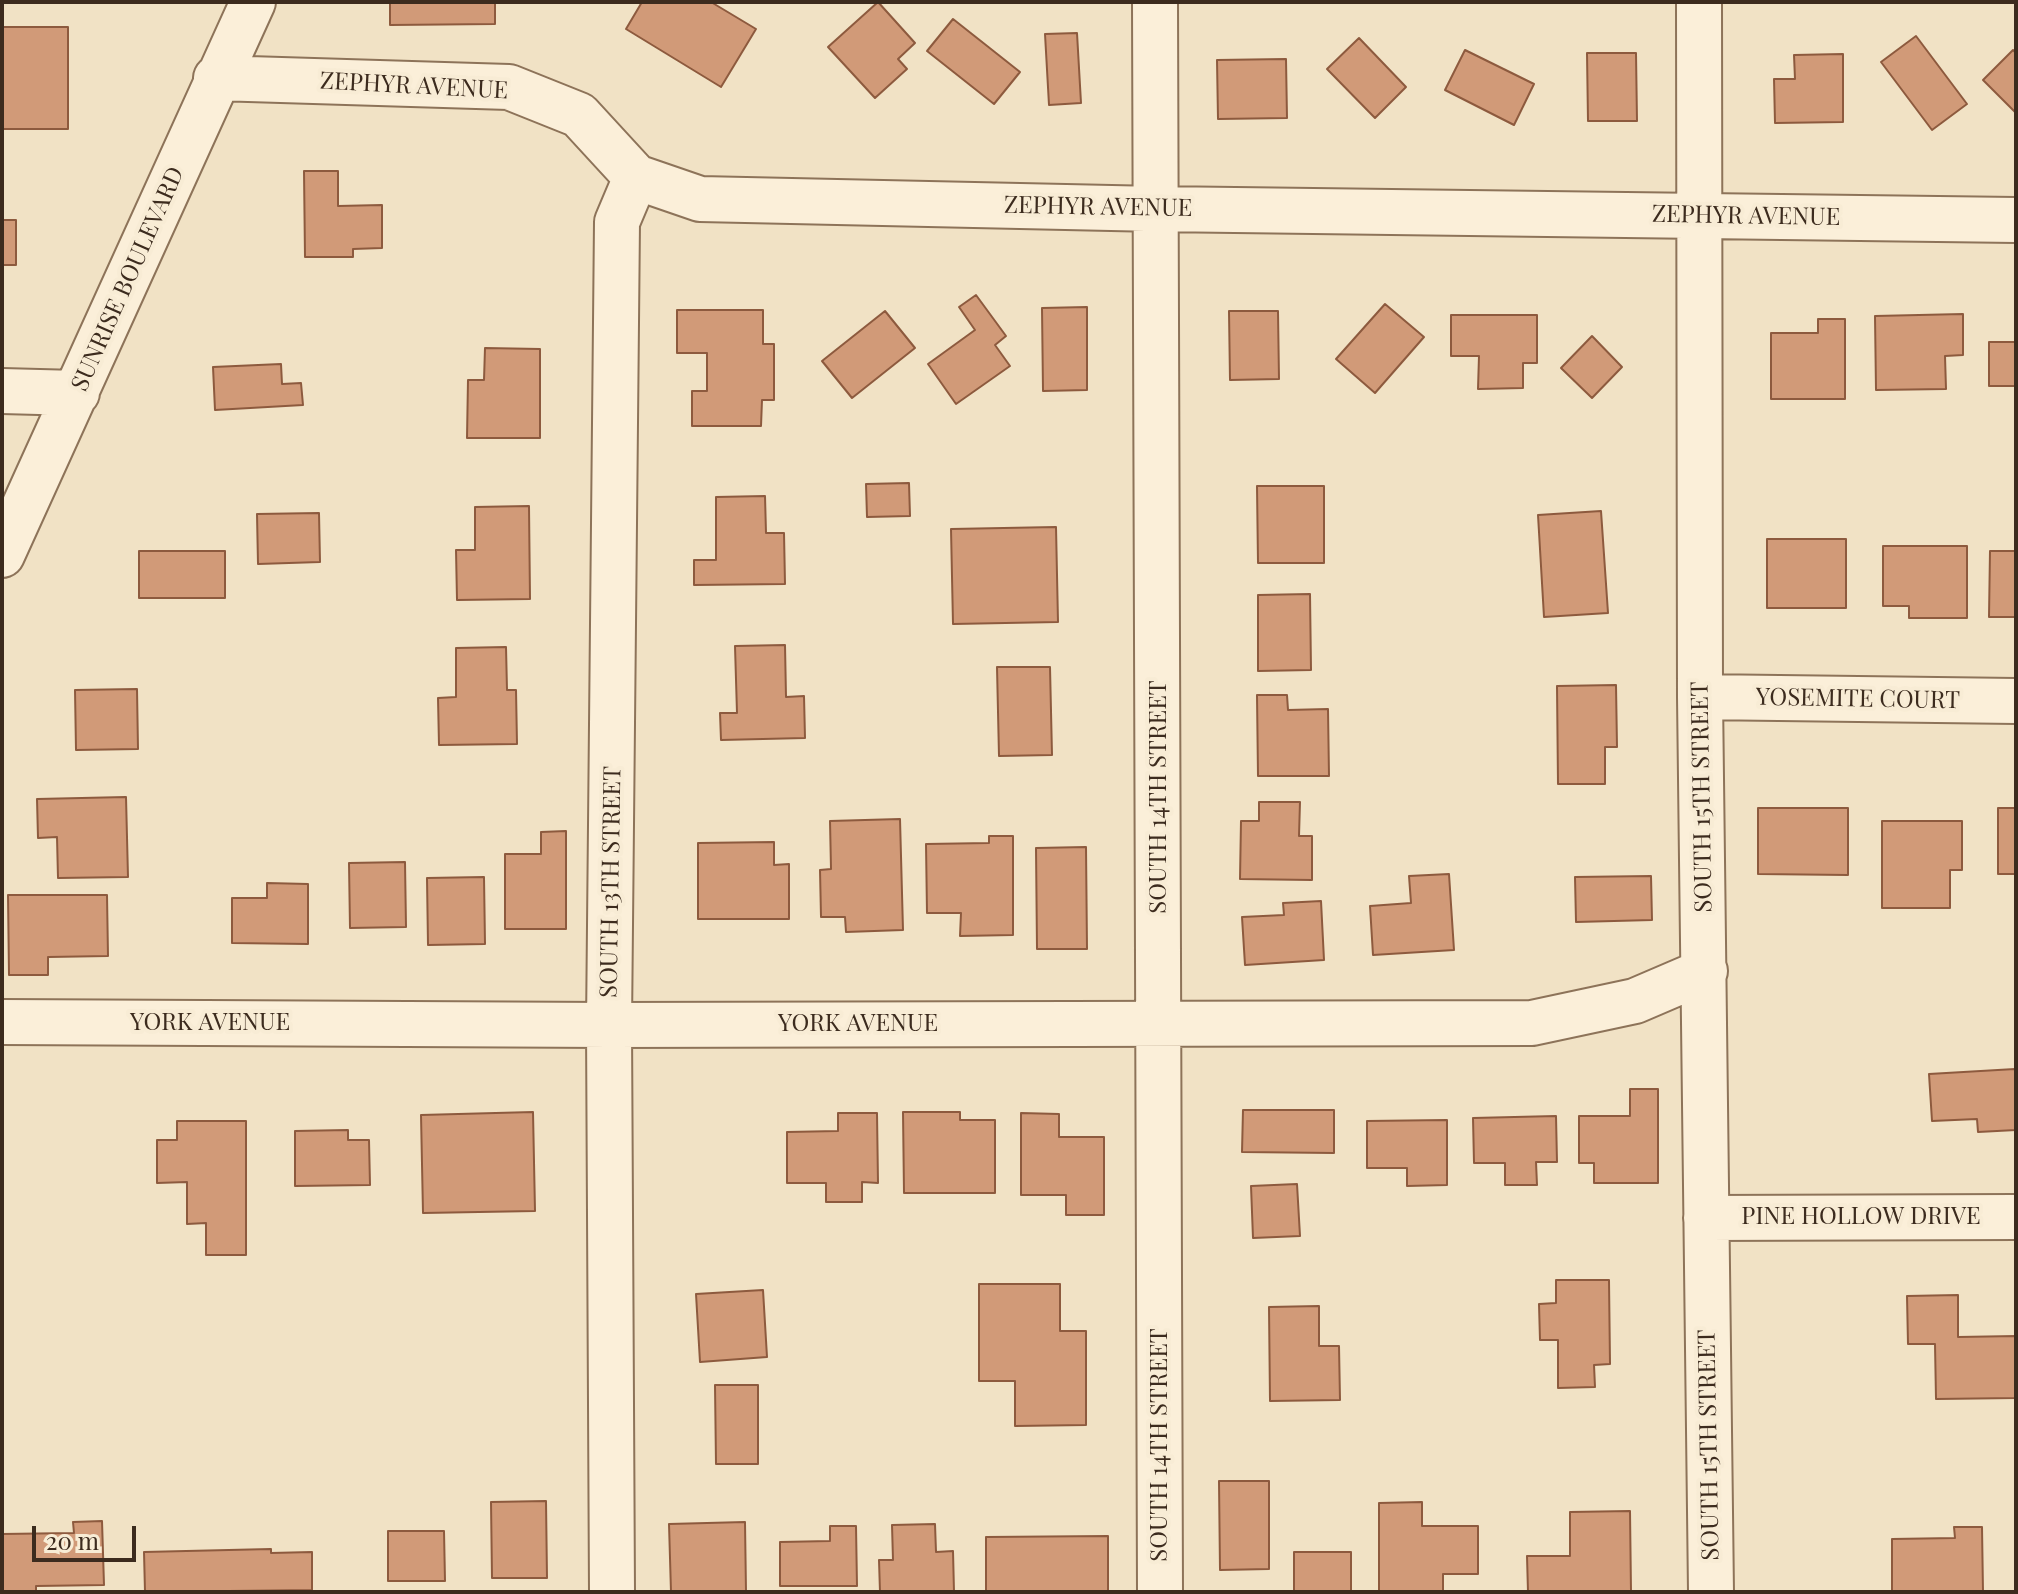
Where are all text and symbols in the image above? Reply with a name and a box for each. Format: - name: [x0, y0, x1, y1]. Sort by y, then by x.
- street label: ZEPHYR AVENUE: [319, 67, 509, 105]
- street label: SUNRISE BOULEVARD: [66, 162, 190, 396]
- street label: ZEPHYR AVENUE: [1004, 191, 1192, 223]
- street label: ZEPHYR AVENUE: [1652, 200, 1840, 232]
- street label: SOUTH 14TH STREET: [1145, 680, 1173, 914]
- street label: SOUTH 15TH STREET: [1686, 681, 1718, 913]
- street label: YOSEMITE COURT: [1756, 683, 1960, 715]
- street label: SOUTH 13TH STREET: [595, 766, 627, 998]
- street label: YORK AVENUE: [130, 1009, 290, 1037]
- street label: YORK AVENUE: [778, 1010, 938, 1038]
- street label: PINE HOLLOW DRIVE: [1741, 1203, 1981, 1231]
- street label: SOUTH 14TH STREET: [1146, 1328, 1174, 1562]
- street label: SOUTH 15TH STREET: [1693, 1329, 1725, 1561]
- scale bar: [36, 1510, 140, 1560]
- text: 20 m: [46, 1524, 99, 1556]

